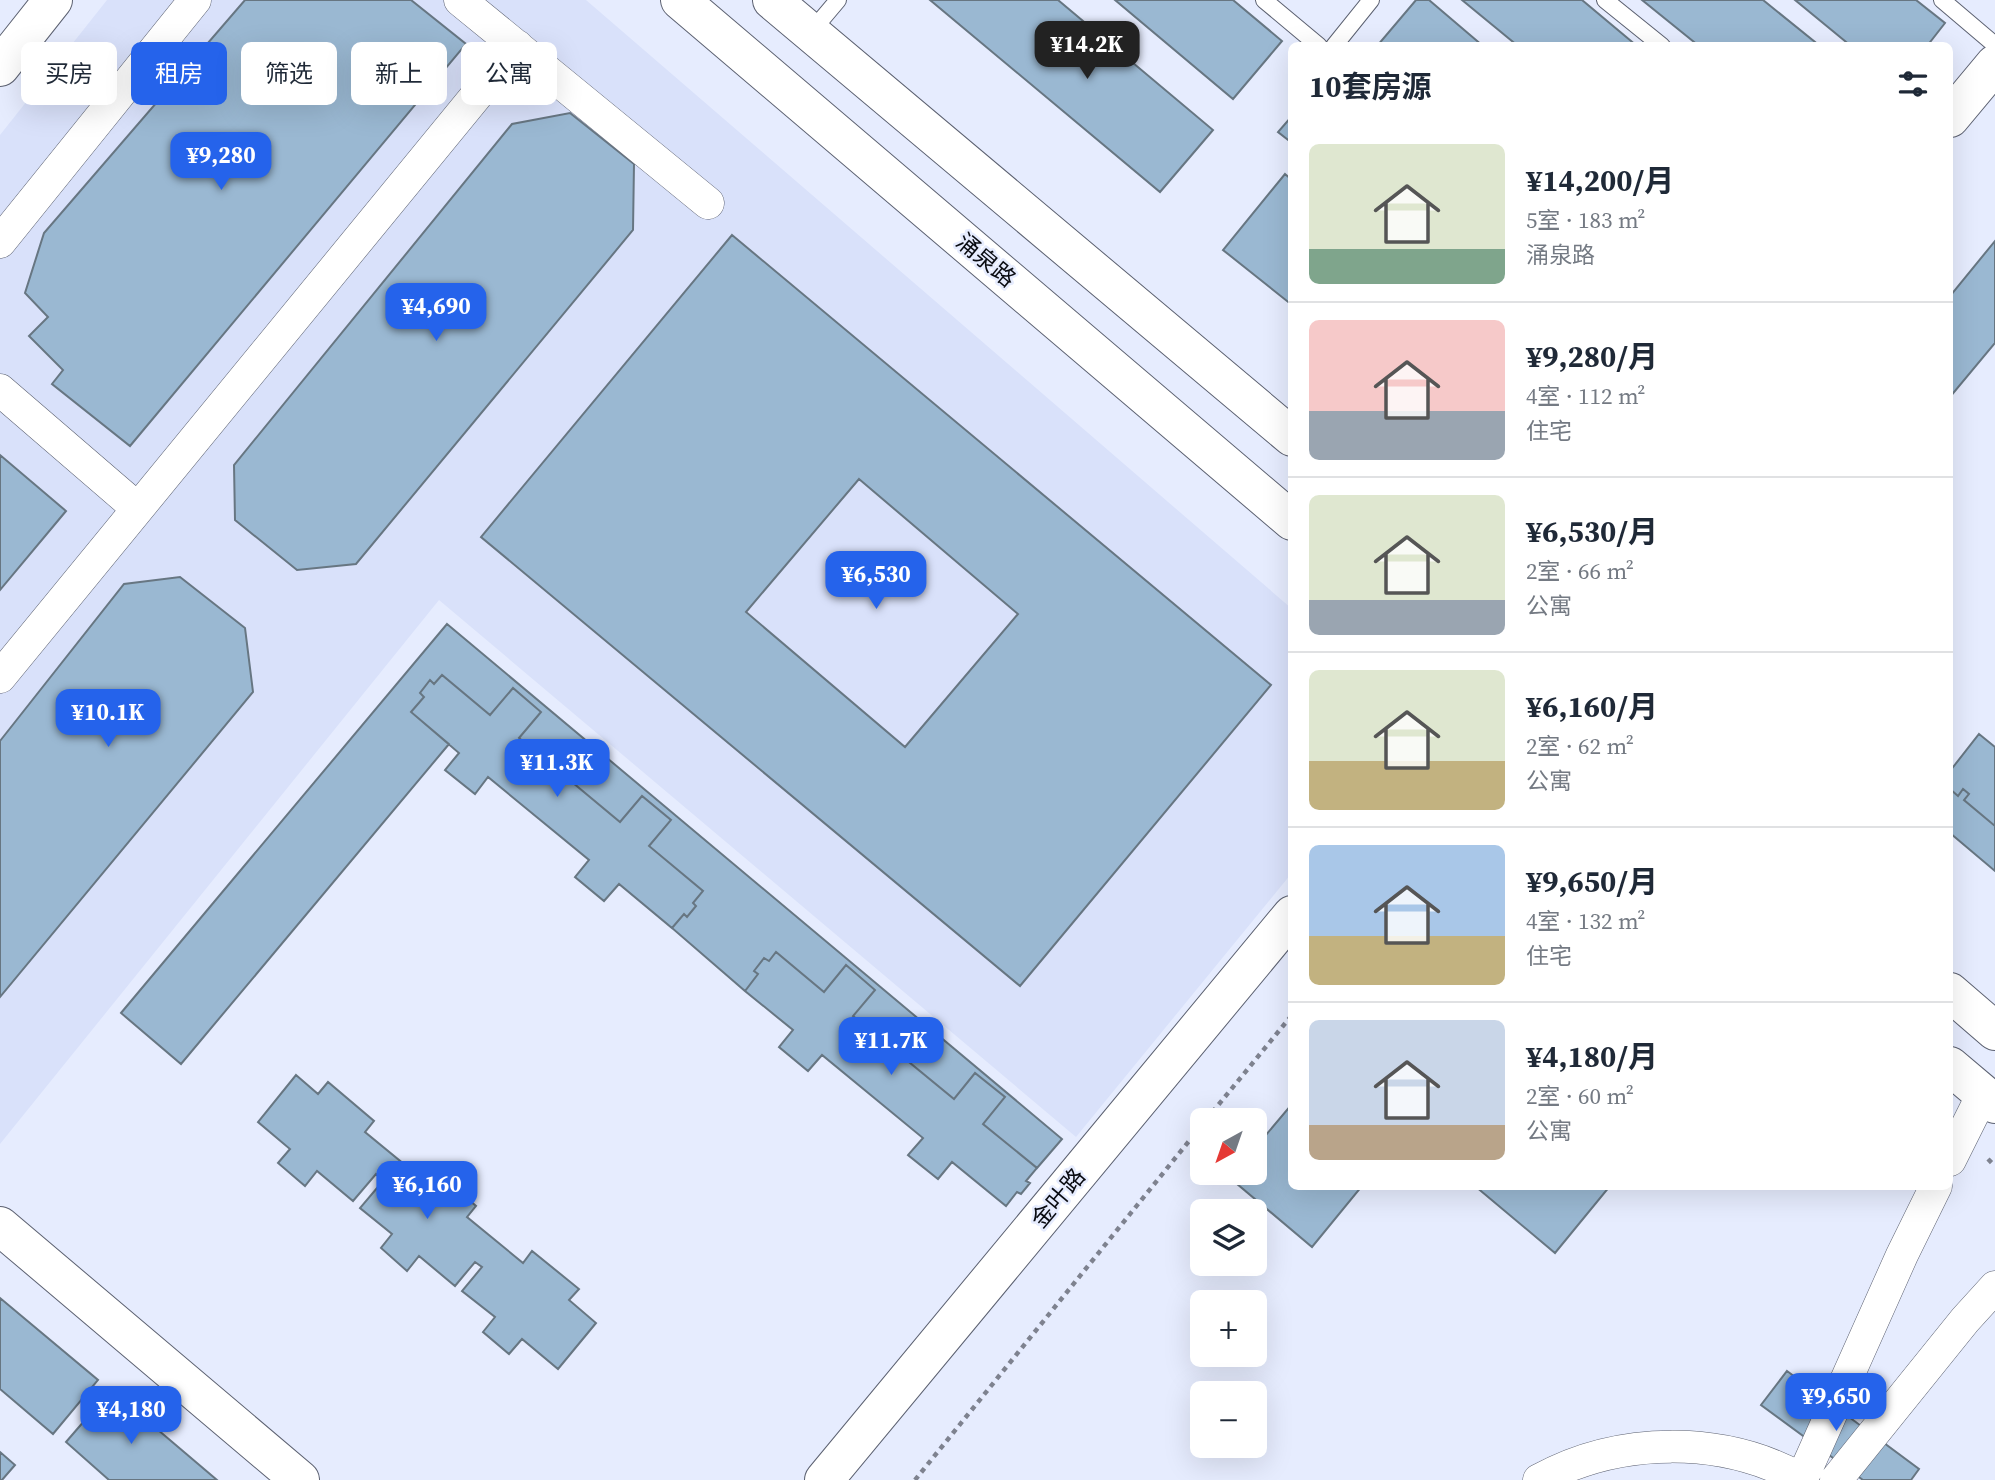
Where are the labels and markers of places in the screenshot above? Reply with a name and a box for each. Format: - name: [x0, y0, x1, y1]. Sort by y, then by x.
- pin: ¥14.2K: [1030, 22, 1144, 81]
- pin: ¥9,280: [164, 132, 278, 192]
- pin: ¥4,690: [379, 284, 493, 343]
- pin: ¥6,530: [819, 552, 933, 611]
- pin: ¥10.1K: [51, 690, 165, 749]
- pin: ¥11.3K: [500, 740, 614, 799]
- pin: ¥11.7K: [834, 1018, 948, 1077]
- pin: ¥6,160: [370, 1162, 484, 1221]
- pin: ¥9,650: [1779, 1374, 1893, 1433]
- pin: ¥4,180: [74, 1386, 188, 1446]

